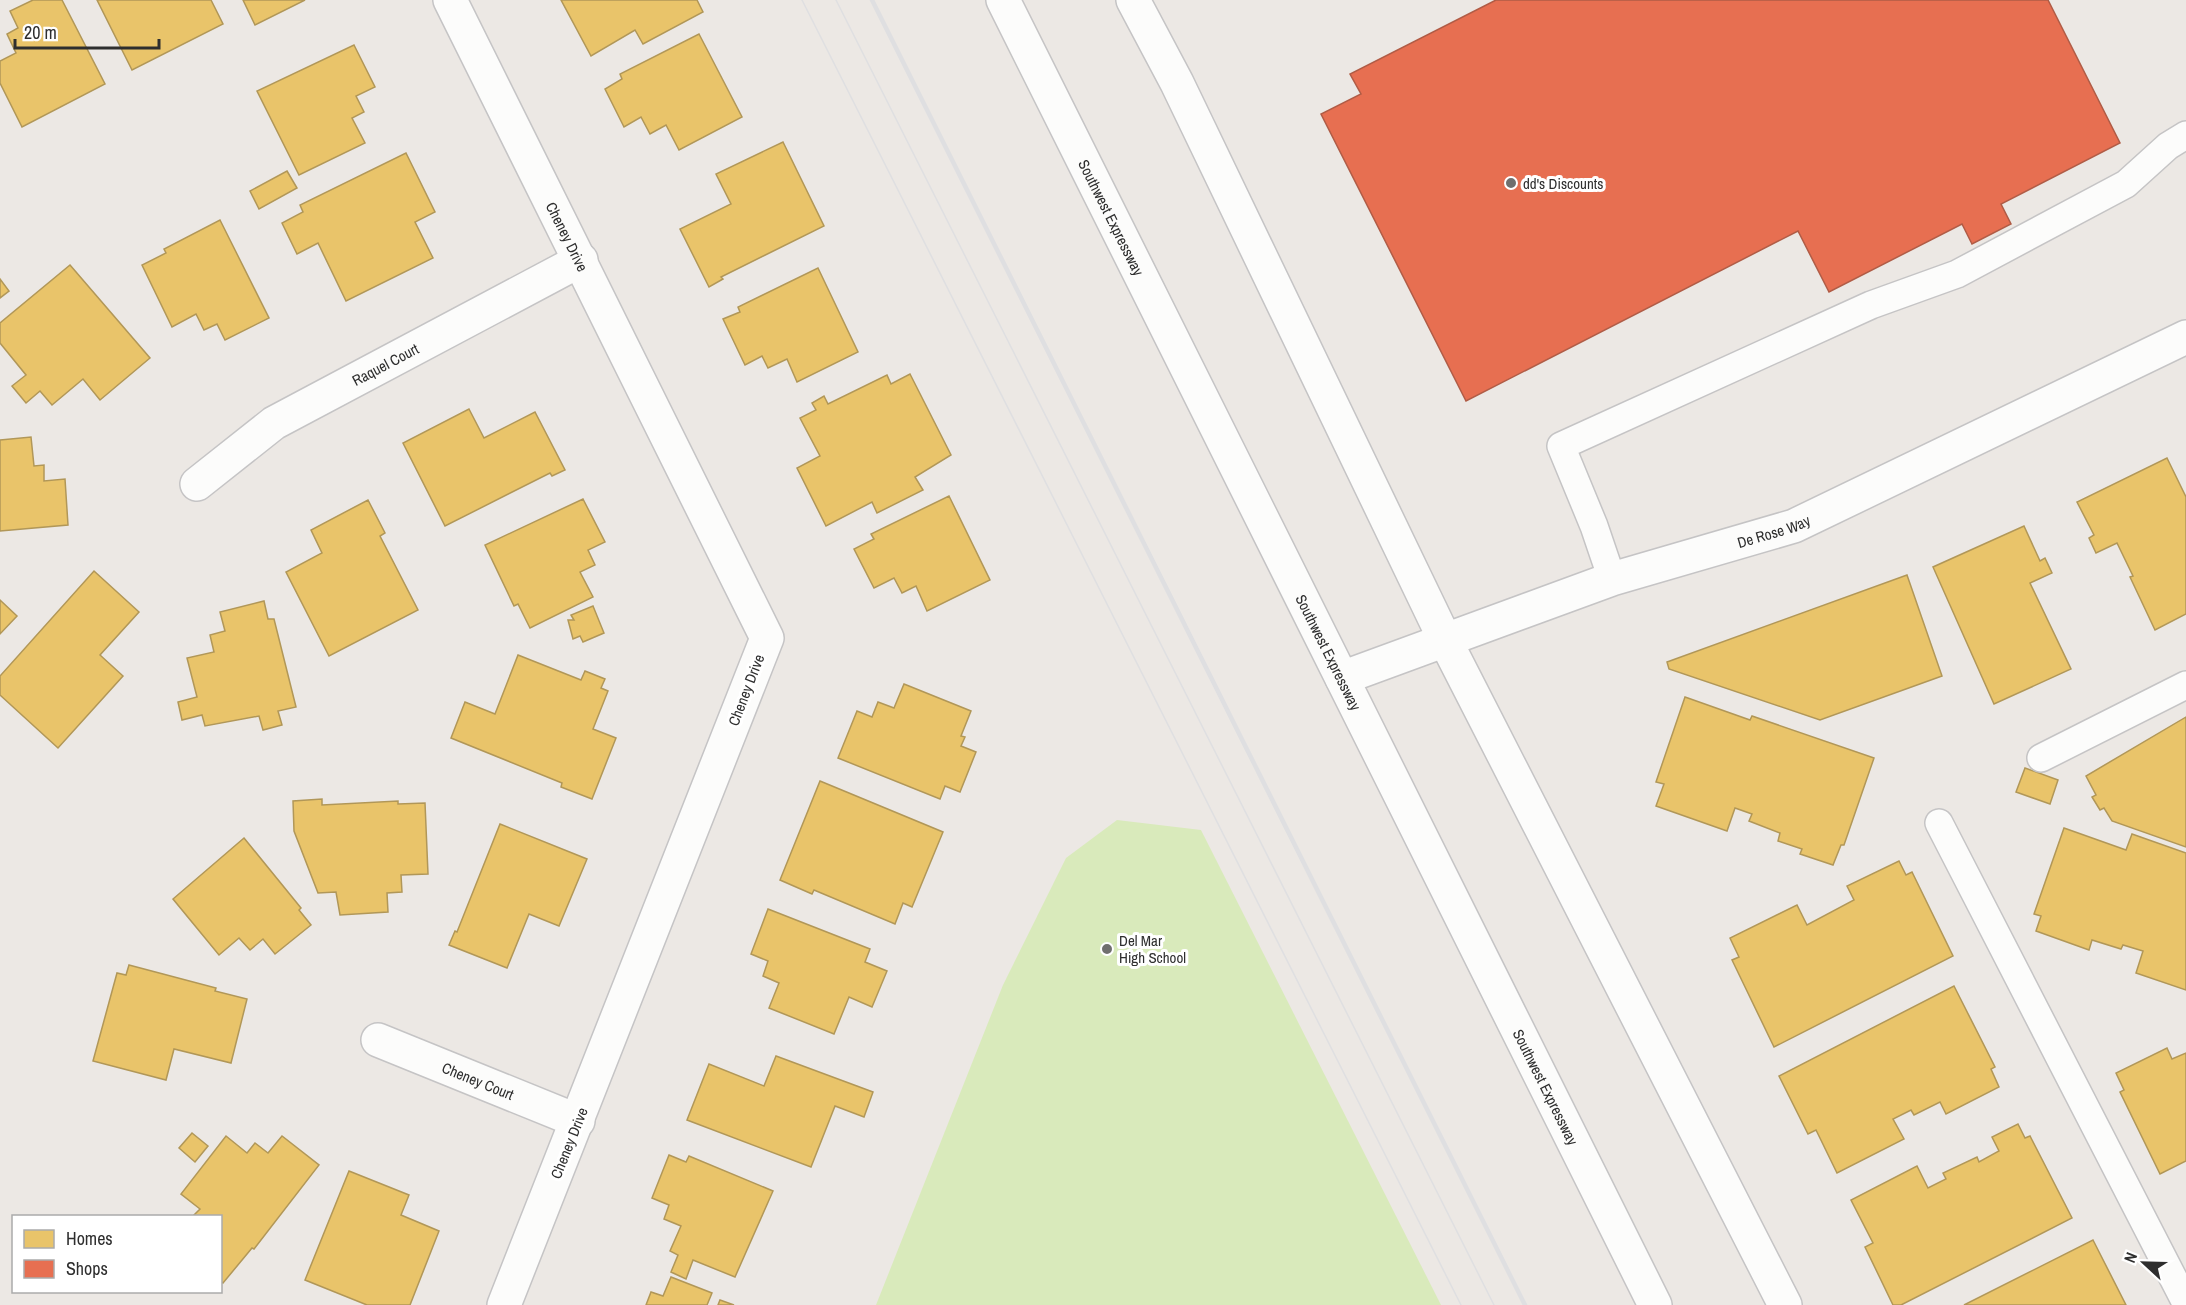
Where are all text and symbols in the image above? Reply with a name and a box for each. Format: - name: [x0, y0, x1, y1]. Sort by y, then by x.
- scale bar: [15, 12, 159, 50]
- text: 20 m: [24, 20, 57, 45]
- street label: Southwest Expressway: [1074, 156, 1150, 280]
- place label: dd's Discounts: [1523, 173, 1603, 194]
- marker: dd's Discounts: [1504, 176, 1518, 190]
- street label: Cheney Drive: [541, 198, 594, 275]
- street label: Raquel Court: [348, 337, 423, 390]
- street label: De Rose Way: [1735, 509, 1814, 553]
- street label: Southwest Expressway: [1291, 591, 1367, 715]
- street label: Cheney Drive: [723, 651, 769, 729]
- place label: Del Mar High School: [1119, 930, 1186, 968]
- marker: Del Mar High School: [1100, 942, 1114, 956]
- street label: Southwest Expressway: [1508, 1025, 1584, 1149]
- street label: Cheney Court: [439, 1057, 518, 1105]
- street label: Cheney Drive: [545, 1104, 593, 1182]
- legend: [12, 1215, 222, 1293]
- text: Homes: [66, 1226, 113, 1251]
- north arrow: [2114, 1233, 2174, 1293]
- text: N: [2118, 1249, 2142, 1266]
- text: Shops: [66, 1256, 108, 1281]

